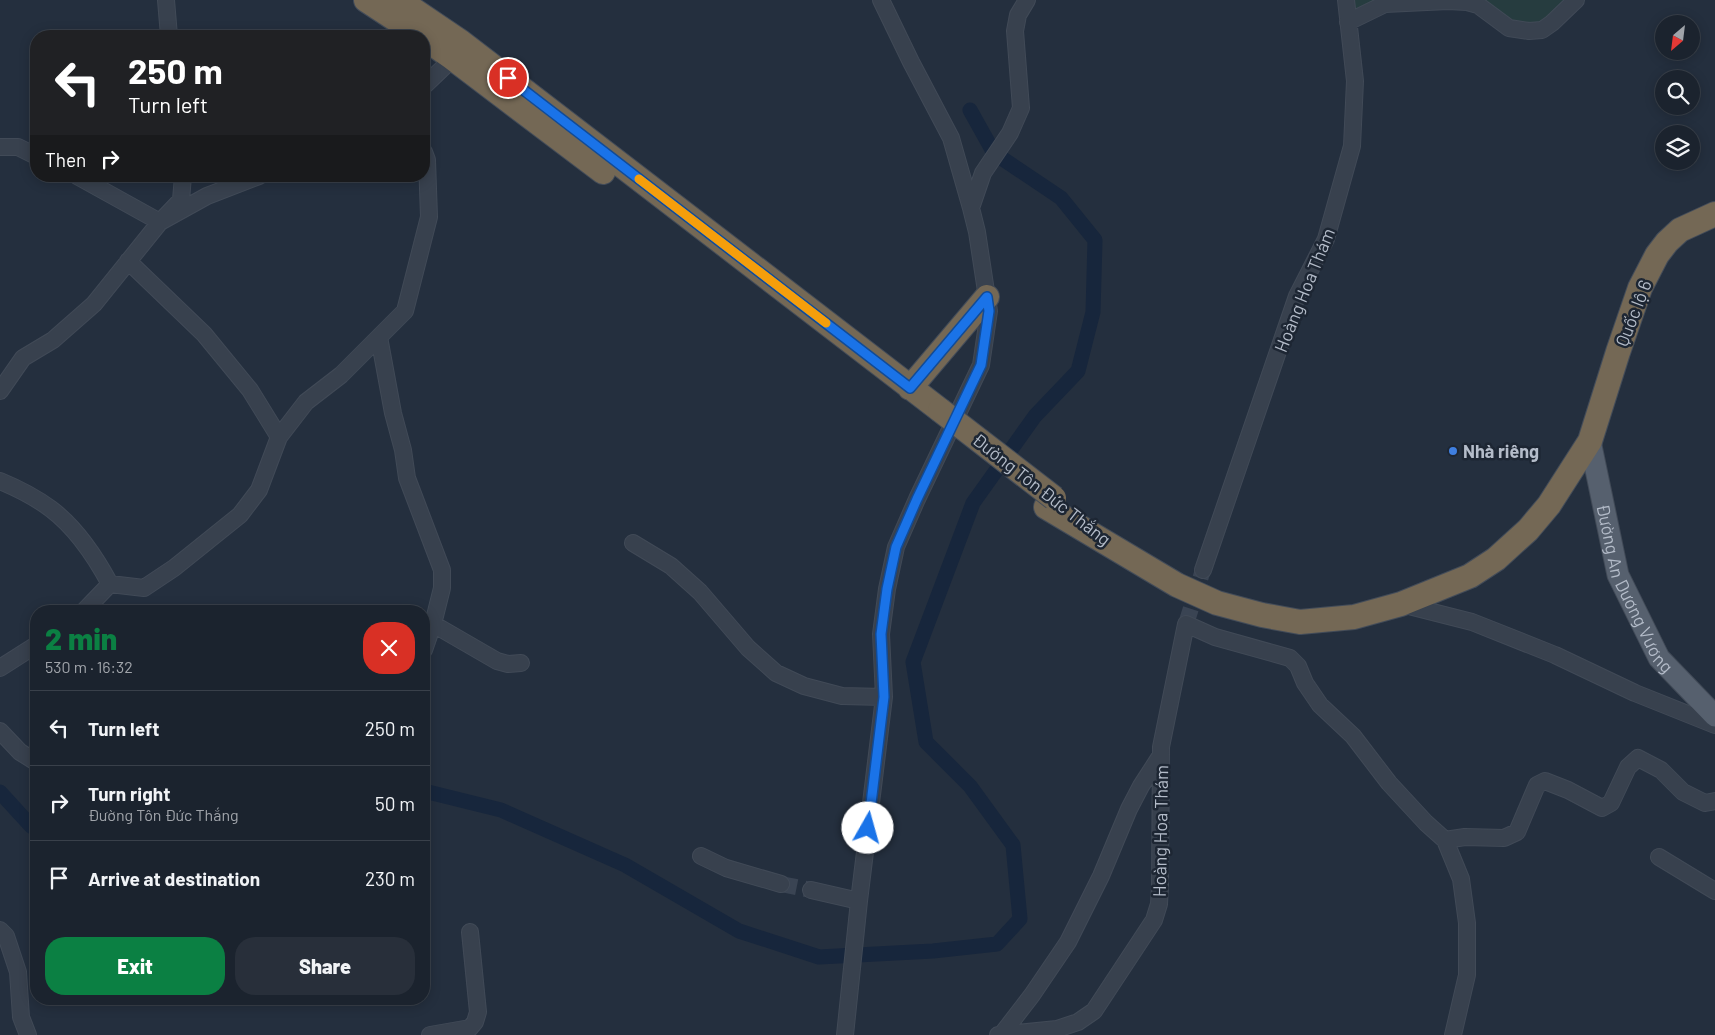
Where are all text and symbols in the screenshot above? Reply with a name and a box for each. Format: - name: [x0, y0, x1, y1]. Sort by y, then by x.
- north arrow: [1655, 15, 1700, 60]
- map controls: [1655, 15, 1700, 170]
- text: 250 m: [128, 49, 223, 91]
- icon: left: [45, 50, 110, 115]
- pin: [487, 57, 529, 99]
- icon: arrive: [494, 64, 522, 92]
- button: search: [1655, 70, 1700, 115]
- text: Turn left: [128, 91, 208, 117]
- button: layers: [1655, 125, 1700, 170]
- icon: right: [96, 145, 124, 173]
- text: Then: [45, 148, 86, 171]
- street label: Hoàng Hoa Thám: [1269, 225, 1339, 355]
- street label: Quốc lộ 6: [1610, 277, 1656, 349]
- street label: Đường Tôn Đức Thắng: [968, 428, 1116, 550]
- place label: Nhà riêng: [1463, 440, 1539, 462]
- marker: Nhà riêng: [1447, 445, 1459, 457]
- street label: Đường An Dương Vương: [1592, 502, 1678, 677]
- text: 2 min: [45, 620, 117, 656]
- button: close: [363, 622, 415, 674]
- text: 530 m · 16:32: [45, 657, 133, 676]
- icon: left: [45, 714, 73, 742]
- text: Turn left: [88, 717, 159, 740]
- text: 250 m: [365, 717, 415, 740]
- street label: Hoàng Hoa Thám: [1148, 765, 1172, 897]
- text: Turn right: [88, 782, 170, 805]
- icon: right: [45, 789, 73, 817]
- text: 50 m: [375, 792, 415, 815]
- position arrow: [841, 801, 893, 853]
- text: Đường Tôn Đức Thắng: [88, 805, 239, 824]
- icon: arrive: [45, 864, 73, 892]
- text: Arrive at destination: [88, 867, 260, 890]
- text: 230 m: [365, 867, 415, 890]
- button: Exit: [45, 937, 225, 995]
- button: Share: [235, 937, 415, 995]

